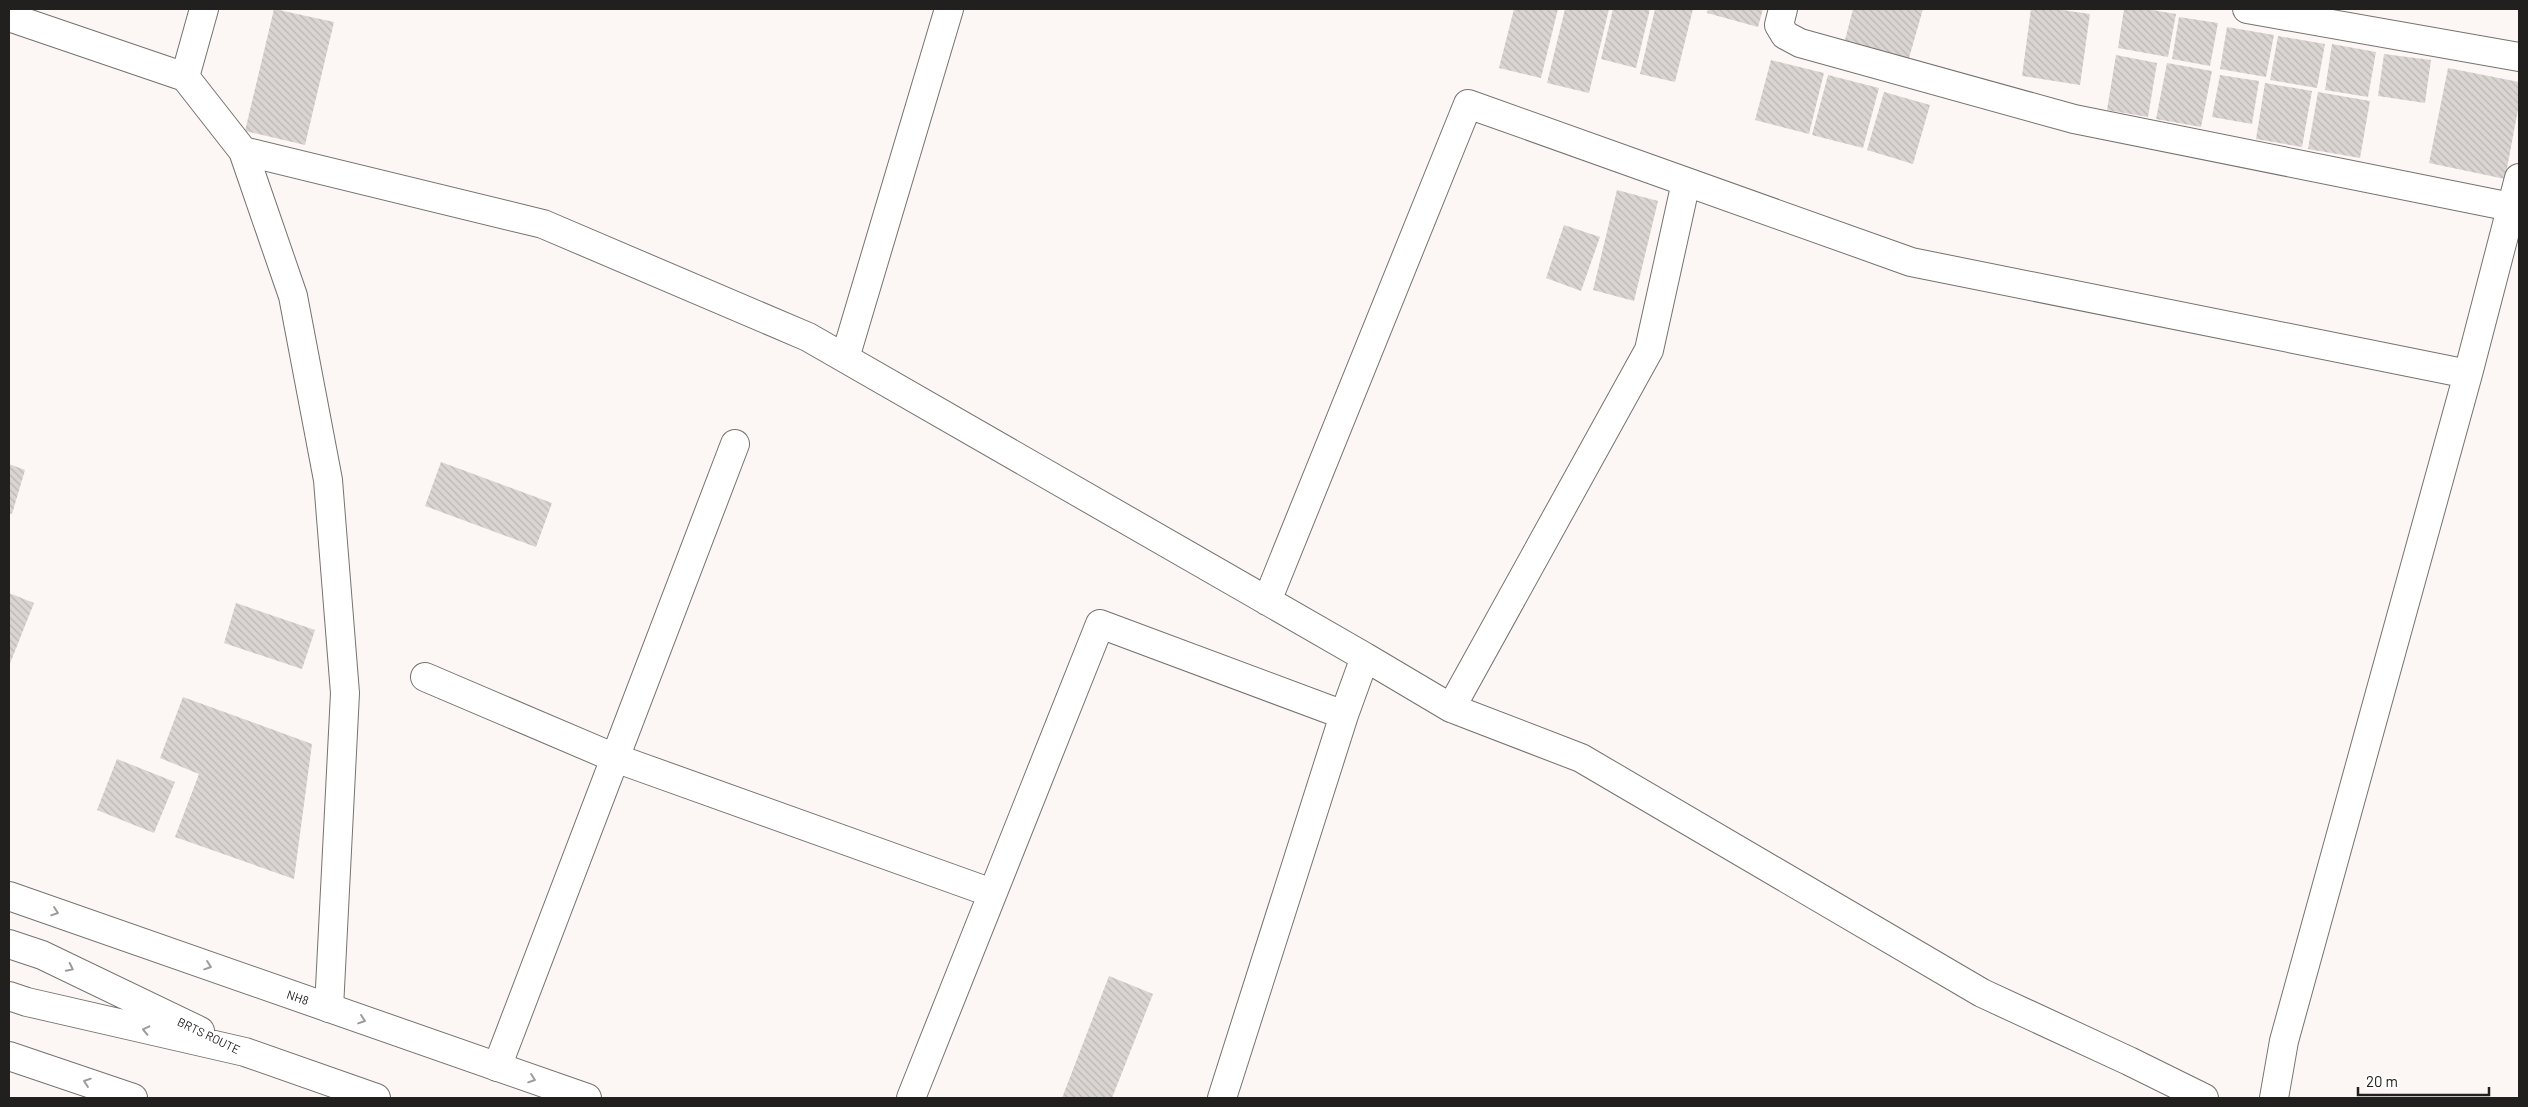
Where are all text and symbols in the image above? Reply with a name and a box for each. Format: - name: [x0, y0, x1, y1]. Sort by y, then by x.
- one-way arrow: [50, 906, 59, 916]
- one-way arrow: [203, 960, 212, 970]
- one-way arrow: [65, 962, 74, 972]
- street label: NH8: [285, 987, 311, 1007]
- street label: BRTS ROUTE: [175, 1014, 243, 1056]
- one-way arrow: [357, 1014, 365, 1024]
- one-way arrow: [141, 1025, 150, 1036]
- scale bar: [2358, 1064, 2489, 1096]
- text: 20 m: [2366, 1072, 2398, 1090]
- one-way arrow: [527, 1073, 535, 1083]
- one-way arrow: [83, 1078, 92, 1088]

